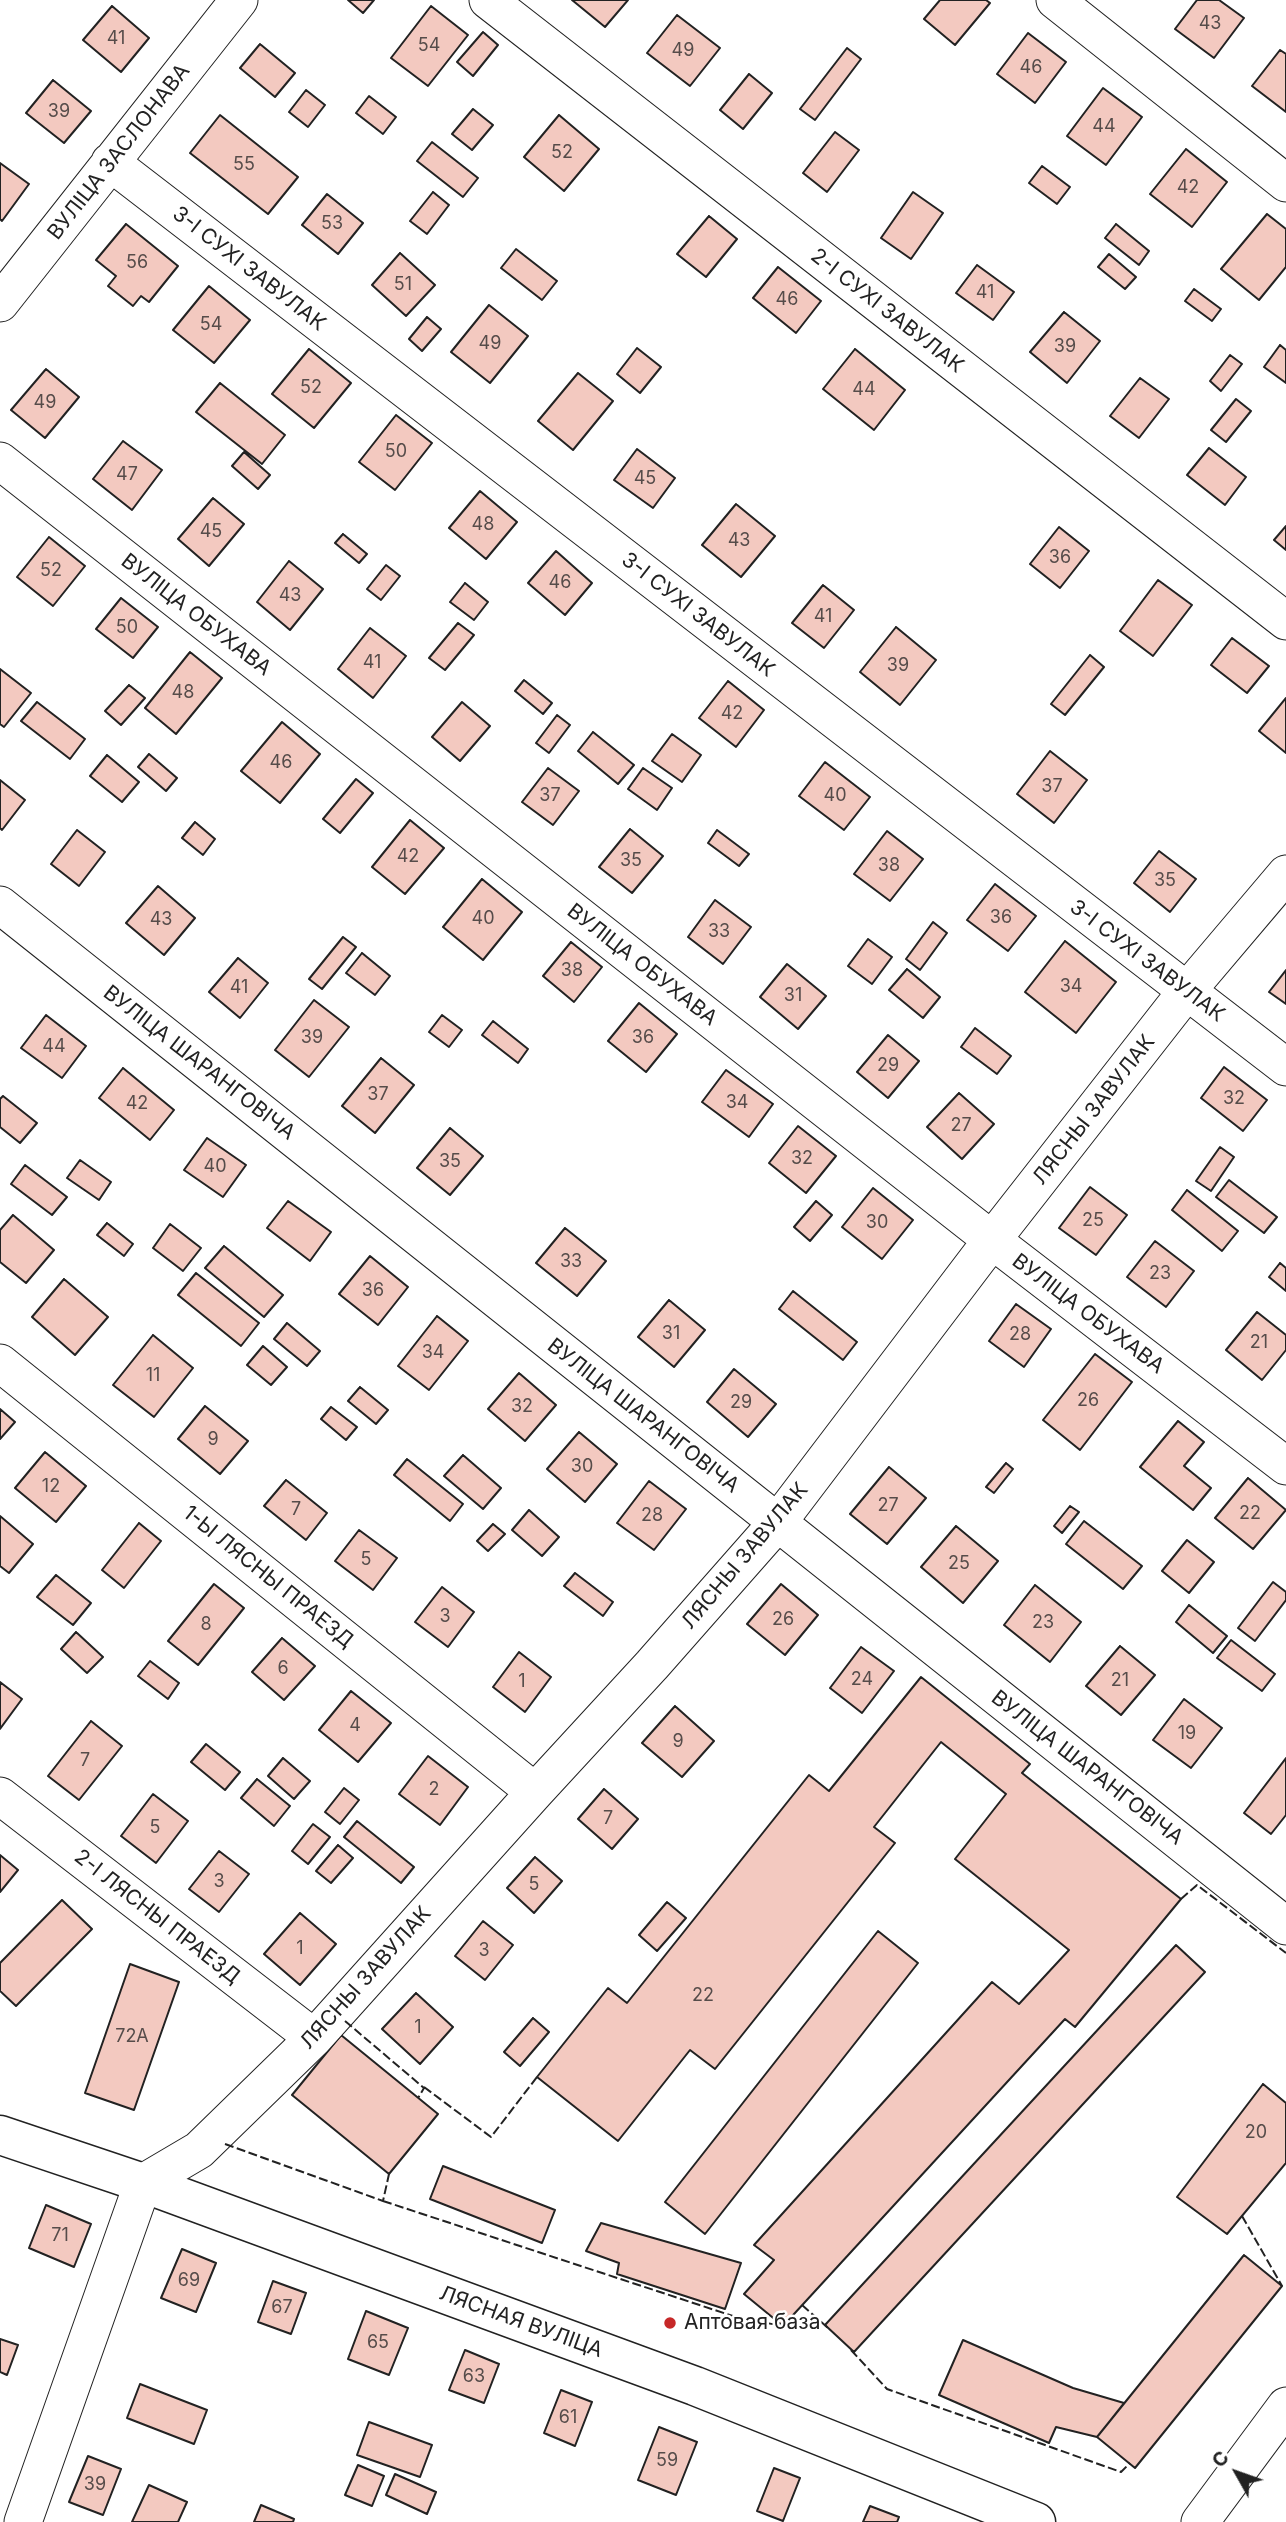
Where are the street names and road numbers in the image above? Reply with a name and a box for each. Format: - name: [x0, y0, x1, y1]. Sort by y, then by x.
- street label: ВУЛІЦА ЗАСЛОНАВА: [43, 59, 195, 245]
- street label: 3-І СУХІ ЗАВУЛАК: [167, 201, 331, 337]
- street label: 2-І СУХІ ЗАВУЛАК: [806, 243, 968, 379]
- street label: 3-І СУХІ ЗАВУЛАК: [616, 547, 780, 683]
- street label: ВУЛІЦА ОБУХАВА: [116, 549, 276, 681]
- street label: 3-І СУХІ ЗАВУЛАК: [1065, 895, 1229, 1027]
- street label: ВУЛІЦА ОБУХАВА: [562, 899, 722, 1031]
- street label: ВУЛІЦА ШАРАНГОВІЧА: [98, 980, 300, 1146]
- street label: ЛЯСНЫ ЗАВУЛАК: [1028, 1030, 1160, 1190]
- street label: ВУЛІЦА ОБУХАВА: [1007, 1249, 1169, 1379]
- street label: ВУЛІЦА ШАРАНГОВІЧА: [542, 1333, 744, 1499]
- street label: ЛЯСНЫ ЗАВУЛАК: [676, 1478, 814, 1634]
- street label: 1-Ы ЛЯСНЫ ПРАЕЗД: [178, 1500, 358, 1654]
- street label: ВУЛІЦА ШАРАНГОВІЧА: [986, 1685, 1188, 1851]
- street label: 2-І ЛЯСНЫ ПРАЕЗД: [69, 1844, 245, 1990]
- street label: ЛЯСНЫ ЗАВУЛАК: [295, 1901, 437, 2055]
- street label: ЛЯСНАЯ ВУЛІЦА: [436, 2281, 606, 2363]

